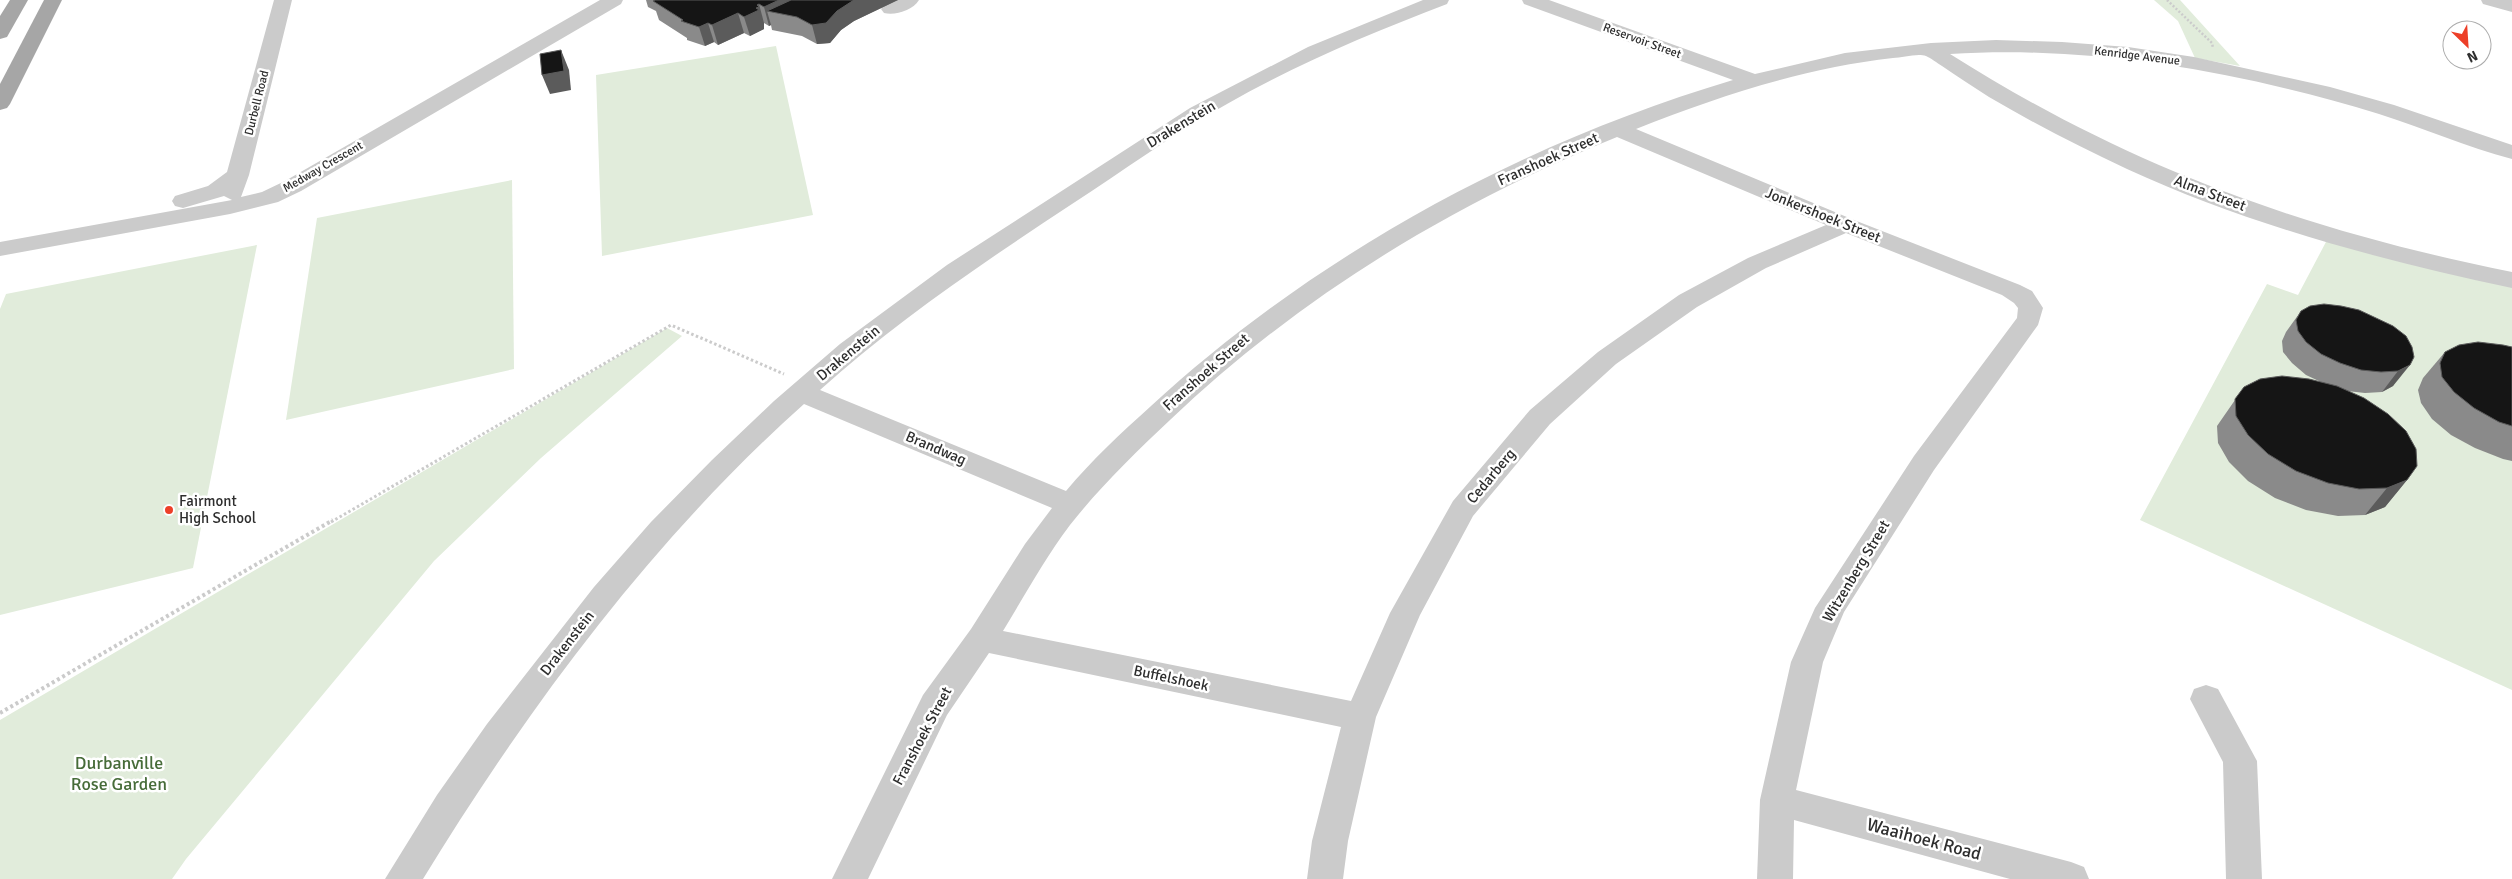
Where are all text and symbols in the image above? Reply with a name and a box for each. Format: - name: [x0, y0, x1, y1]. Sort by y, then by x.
- street label: Reservoir Street: [1601, 20, 1683, 62]
- north arrow: [2442, 20, 2492, 70]
- street label: Kenridge Avenue: [2093, 43, 2181, 69]
- text: N: [2464, 47, 2480, 66]
- street label: Durbell Road: [242, 69, 272, 137]
- street label: Drakenstein: [1143, 96, 1219, 152]
- street label: Franshoek Street: [1495, 129, 1601, 189]
- street label: Medway Crescent: [280, 138, 366, 196]
- street label: Alma Street: [2172, 171, 2248, 215]
- street label: Jonkershoek Street: [1763, 184, 1883, 246]
- street label: Drakenstein: [813, 321, 883, 385]
- street label: Franshoek Street: [1159, 330, 1253, 414]
- street label: Brandwag: [903, 427, 969, 469]
- street label: Cedarberg: [1463, 445, 1519, 507]
- place label: Fairmont High School: [179, 492, 256, 527]
- marker: Fairmont High School: [163, 504, 175, 516]
- street label: Witzenberg Street: [1819, 517, 1893, 625]
- street label: Drakenstein: [536, 607, 598, 679]
- street label: Buffelshoek: [1132, 661, 1211, 695]
- street label: Franshoek Street: [889, 684, 955, 788]
- park label: Durbanville Rose Garden: [71, 752, 167, 795]
- street label: Waaihoek Road: [1864, 813, 1984, 865]

